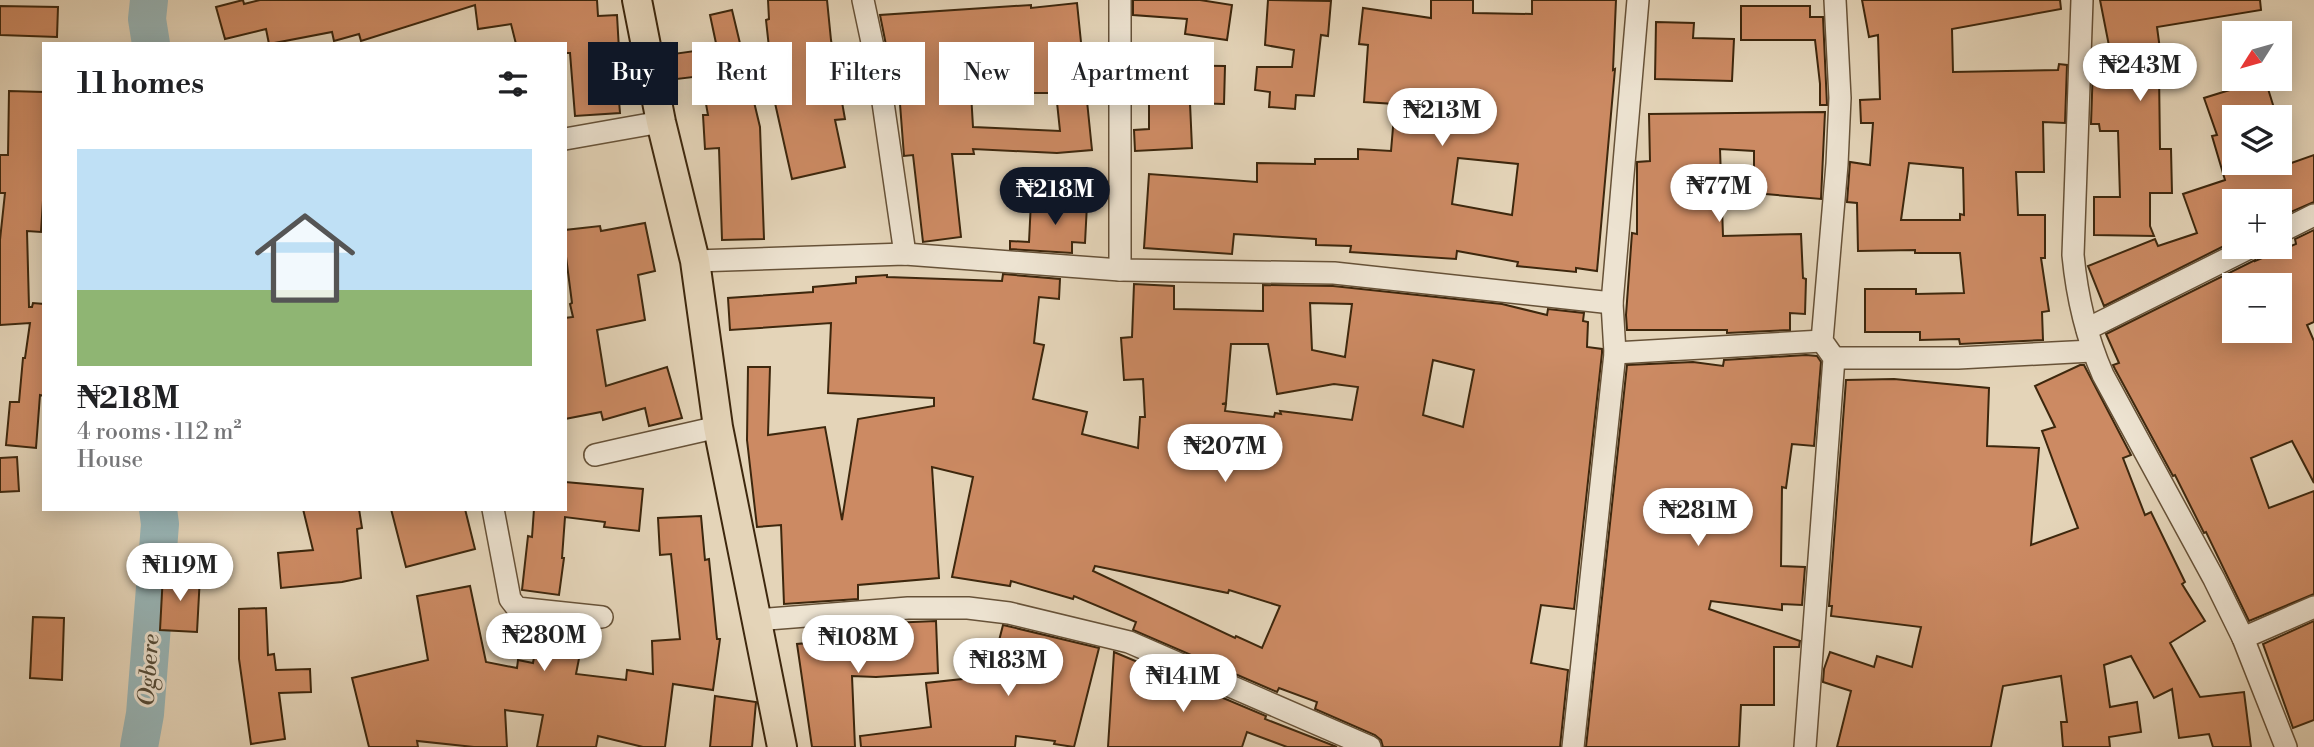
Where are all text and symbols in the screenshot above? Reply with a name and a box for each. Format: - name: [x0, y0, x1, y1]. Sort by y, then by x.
- north arrow: [2222, 21, 2292, 91]
- map controls: [2222, 21, 2292, 343]
- chip: Buy: [588, 42, 678, 105]
- chip: Rent: [692, 42, 792, 105]
- chip: Filters: [806, 42, 925, 105]
- chip: New: [939, 42, 1034, 105]
- chip: Apartment: [1048, 42, 1214, 105]
- pin: ₦243M: [2091, 43, 2189, 103]
- text: ₦243M: [2099, 52, 2181, 80]
- text: 11 homes: [77, 65, 204, 103]
- icon: filters: [494, 65, 532, 103]
- pin: ₦213M: [1393, 88, 1491, 148]
- text: ₦213M: [1403, 97, 1481, 125]
- button: layers: [2222, 105, 2292, 175]
- pin: ₦77M: [1678, 164, 1760, 224]
- pin: ₦218M: [1006, 168, 1104, 227]
- text: ₦77M: [1686, 173, 1752, 201]
- text: ₦218M: [1016, 176, 1094, 204]
- button: +: [2222, 189, 2292, 259]
- icon: home: [242, 195, 368, 321]
- button: −: [2222, 273, 2292, 343]
- text: ₦218M: [77, 380, 179, 418]
- text: 4 rooms · 112 m²: [77, 418, 242, 446]
- pin: ₦207M: [1176, 424, 1274, 484]
- text: ₦207M: [1184, 433, 1266, 461]
- text: House: [77, 446, 143, 474]
- pin: ₦281M: [1649, 489, 1747, 548]
- text: ₦281M: [1659, 497, 1737, 525]
- pin: ₦119M: [131, 544, 229, 603]
- text: ₦119M: [142, 552, 218, 580]
- pin: ₦280M: [495, 614, 593, 673]
- pin: ₦108M: [809, 616, 907, 675]
- text: ₦280M: [502, 622, 586, 650]
- text: ₦108M: [818, 624, 898, 652]
- water label: Ogbere: [133, 633, 165, 707]
- pin: ₦183M: [959, 638, 1057, 698]
- text: ₦183M: [969, 647, 1047, 675]
- pin: ₦141M: [1134, 654, 1232, 714]
- text: ₦141M: [1146, 663, 1220, 691]

